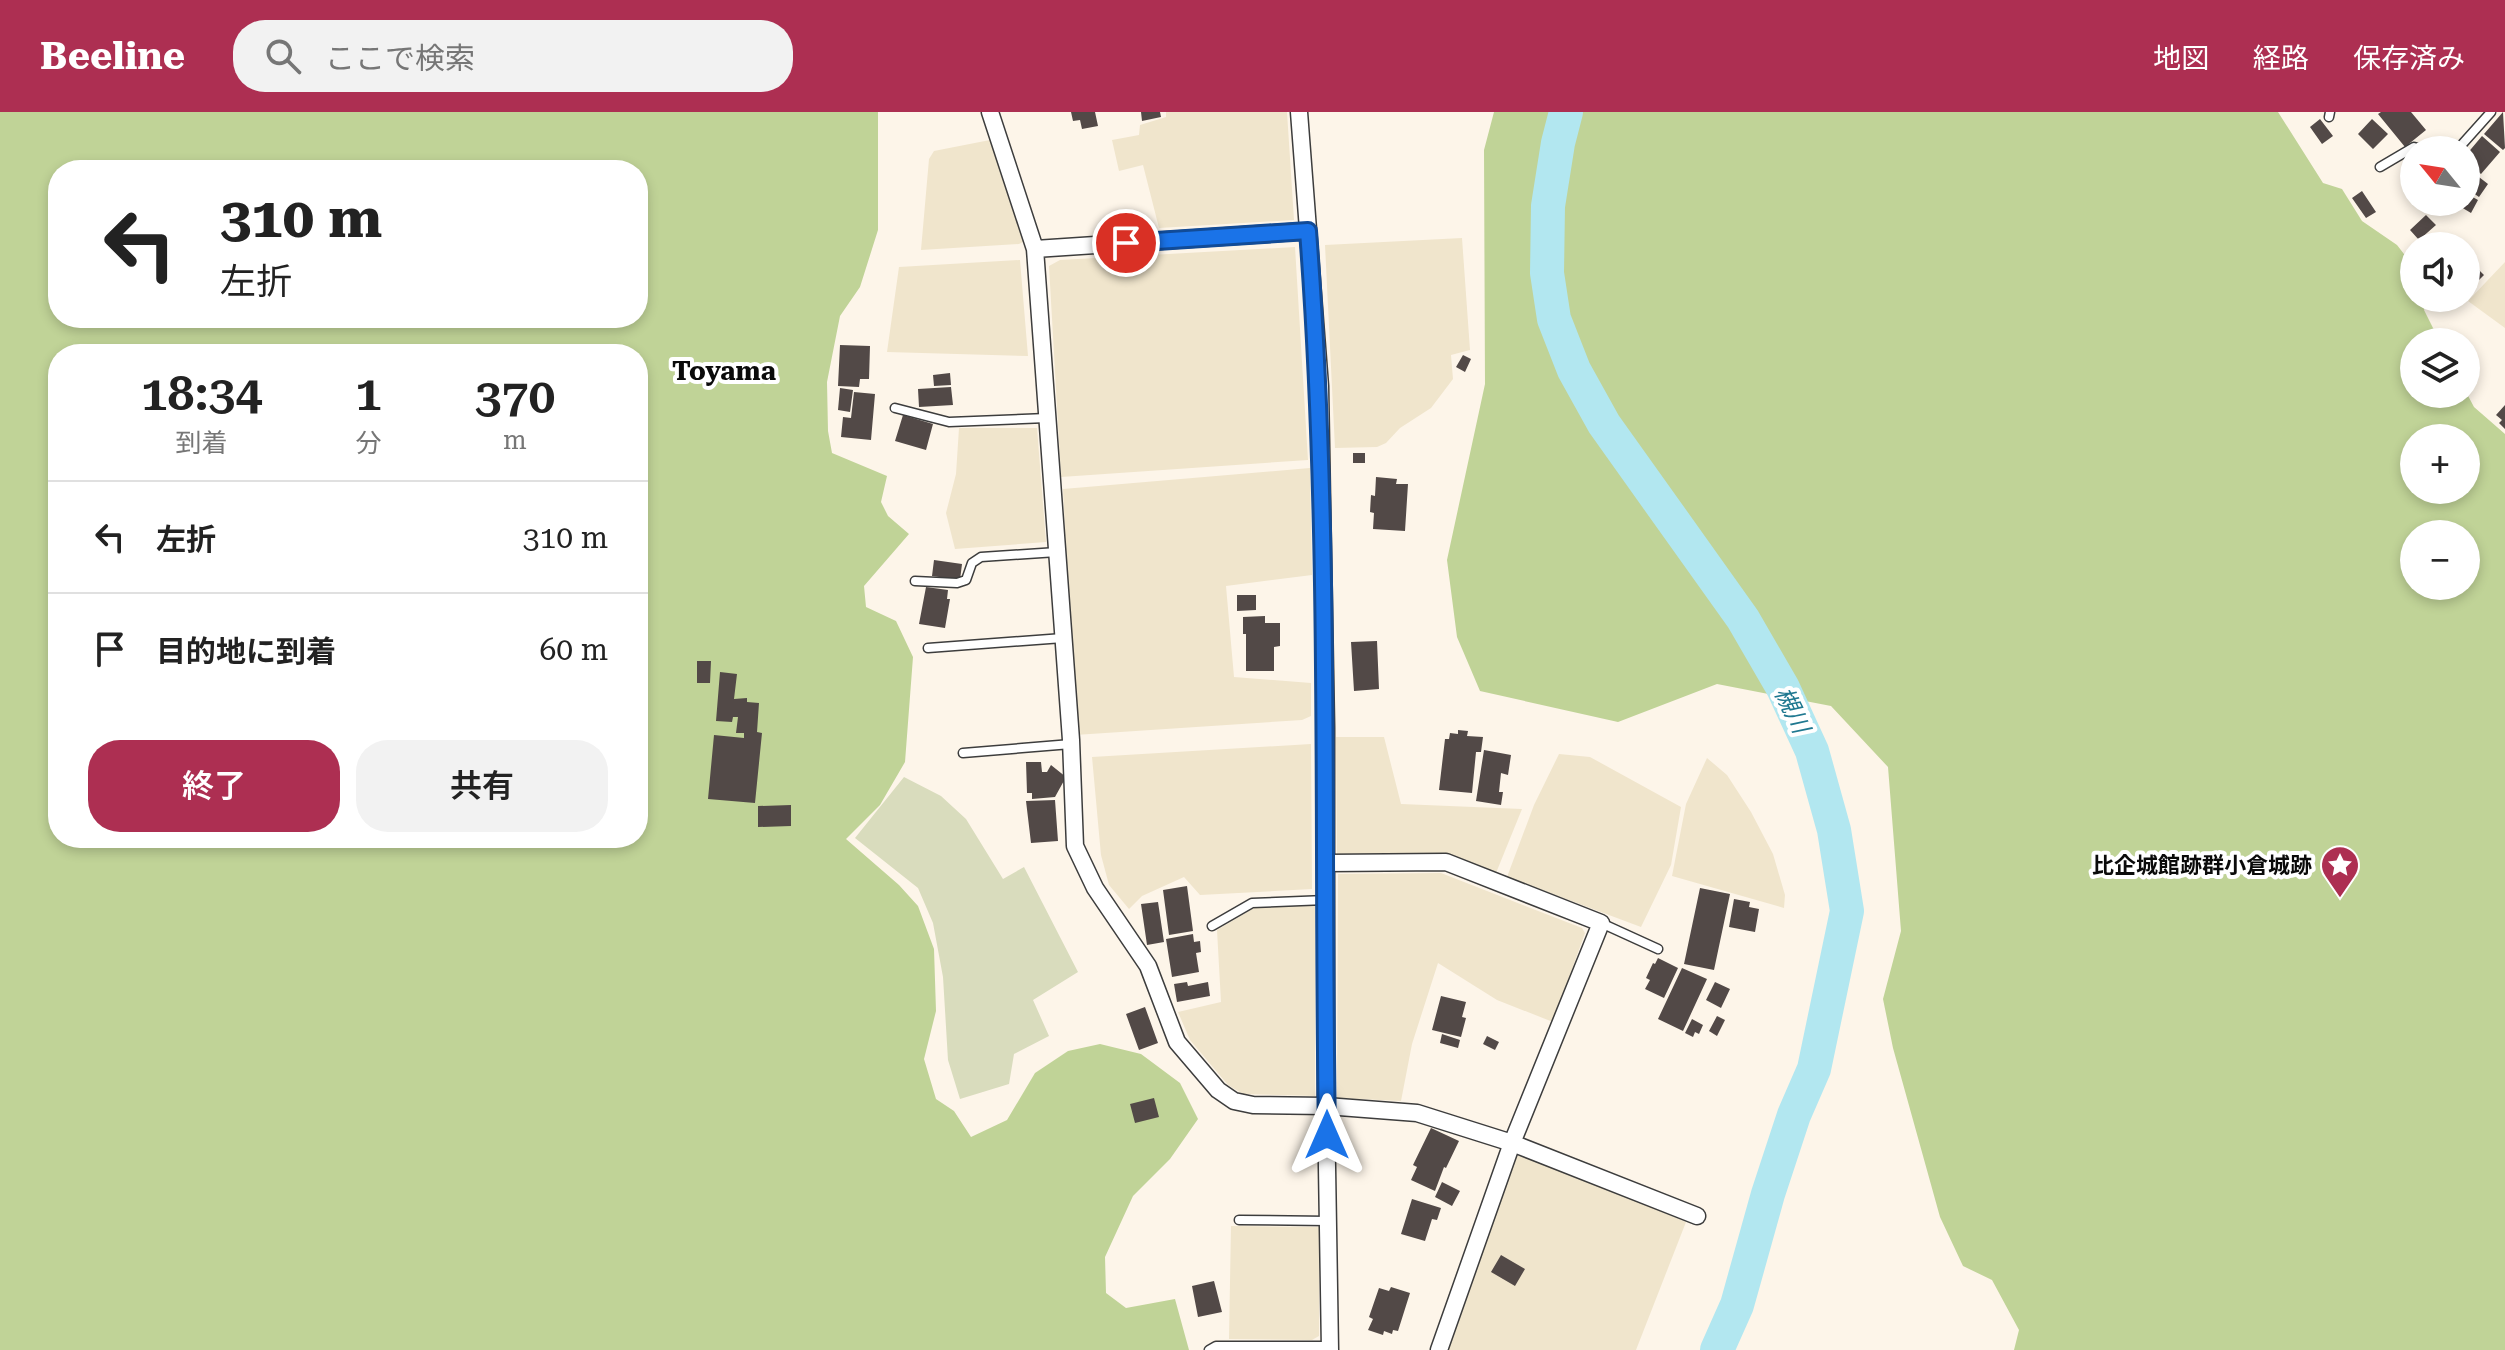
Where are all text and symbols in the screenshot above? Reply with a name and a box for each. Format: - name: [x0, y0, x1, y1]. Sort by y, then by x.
- search box: [233, 20, 793, 92]
- text: Beeline: [40, 34, 185, 78]
- icon: search: [261, 34, 305, 78]
- text: ここで検索: [325, 41, 475, 76]
- text: 地図: [2153, 42, 2209, 75]
- text: 経路: [2253, 42, 2309, 75]
- text: 保存済み: [2353, 42, 2465, 75]
- north arrow: [2400, 136, 2480, 216]
- map controls: [2400, 136, 2480, 600]
- text: 310 m: [220, 185, 382, 251]
- icon: left: [88, 192, 192, 296]
- pin: [1092, 209, 1160, 277]
- icon: arrive: [1104, 221, 1148, 265]
- button: sound: [2400, 232, 2480, 312]
- text: 左折: [220, 261, 292, 303]
- button: layers: [2400, 328, 2480, 408]
- district label: Toyama: [672, 356, 776, 386]
- text: 18:34: [141, 366, 262, 422]
- text: 1: [355, 366, 382, 422]
- text: 370: [475, 369, 555, 425]
- button: +: [2400, 424, 2480, 504]
- text: m: [503, 425, 527, 455]
- text: 到着: [176, 428, 228, 458]
- text: 分: [356, 428, 382, 458]
- icon: left: [88, 515, 132, 559]
- text: 310 m: [523, 520, 608, 555]
- button: −: [2400, 520, 2480, 600]
- text: 左折: [156, 522, 216, 557]
- icon: arrive: [88, 627, 132, 671]
- text: 60 m: [539, 632, 608, 667]
- text: 目的地に到着: [156, 634, 336, 669]
- water label: 槻川: [1769, 682, 1816, 740]
- button: 終了: [88, 740, 340, 832]
- button: 共有: [356, 740, 608, 832]
- place icon: 比企城館跡群小倉城跡: [2319, 844, 2361, 899]
- place label: 比企城館跡群小倉城跡: [2092, 853, 2312, 878]
- position arrow: [1285, 1093, 1369, 1177]

